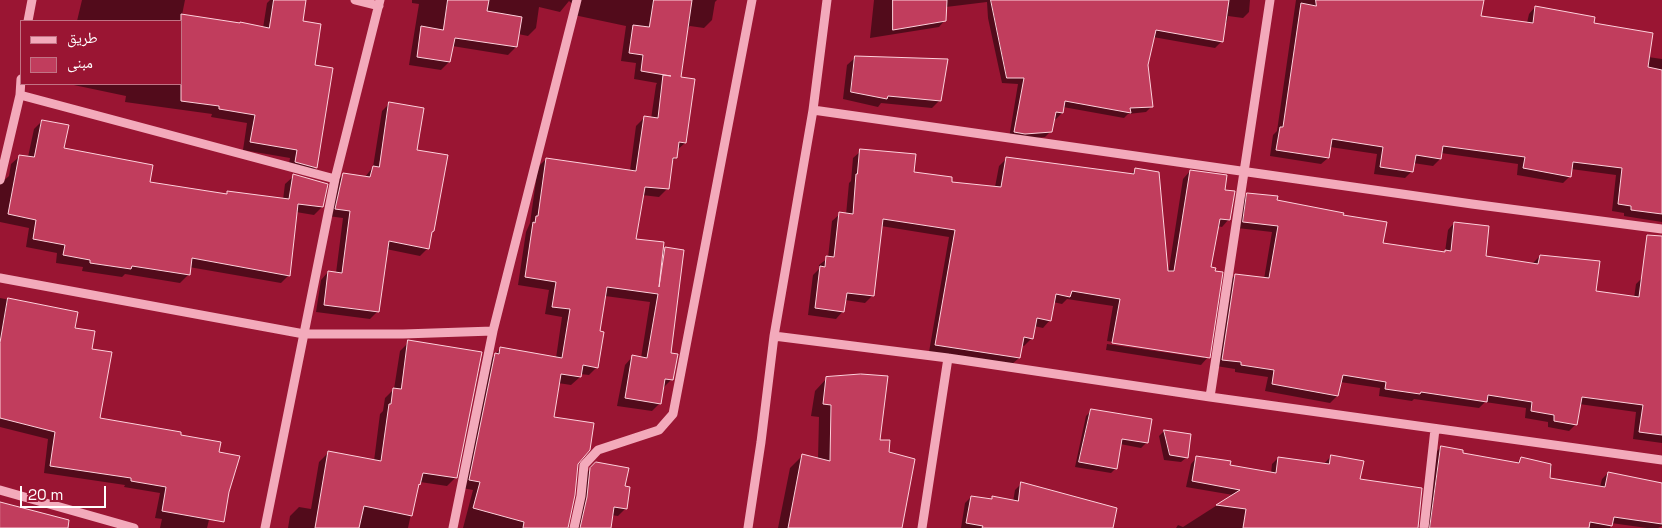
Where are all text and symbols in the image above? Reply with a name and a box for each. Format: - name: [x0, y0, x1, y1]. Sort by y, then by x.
- legend: [20, 20, 182, 85]
- text: طريق: [67, 28, 98, 47]
- text: مبنى: [67, 53, 93, 72]
- scale bar: [22, 476, 109, 508]
- text: 20 m: [28, 485, 63, 504]

